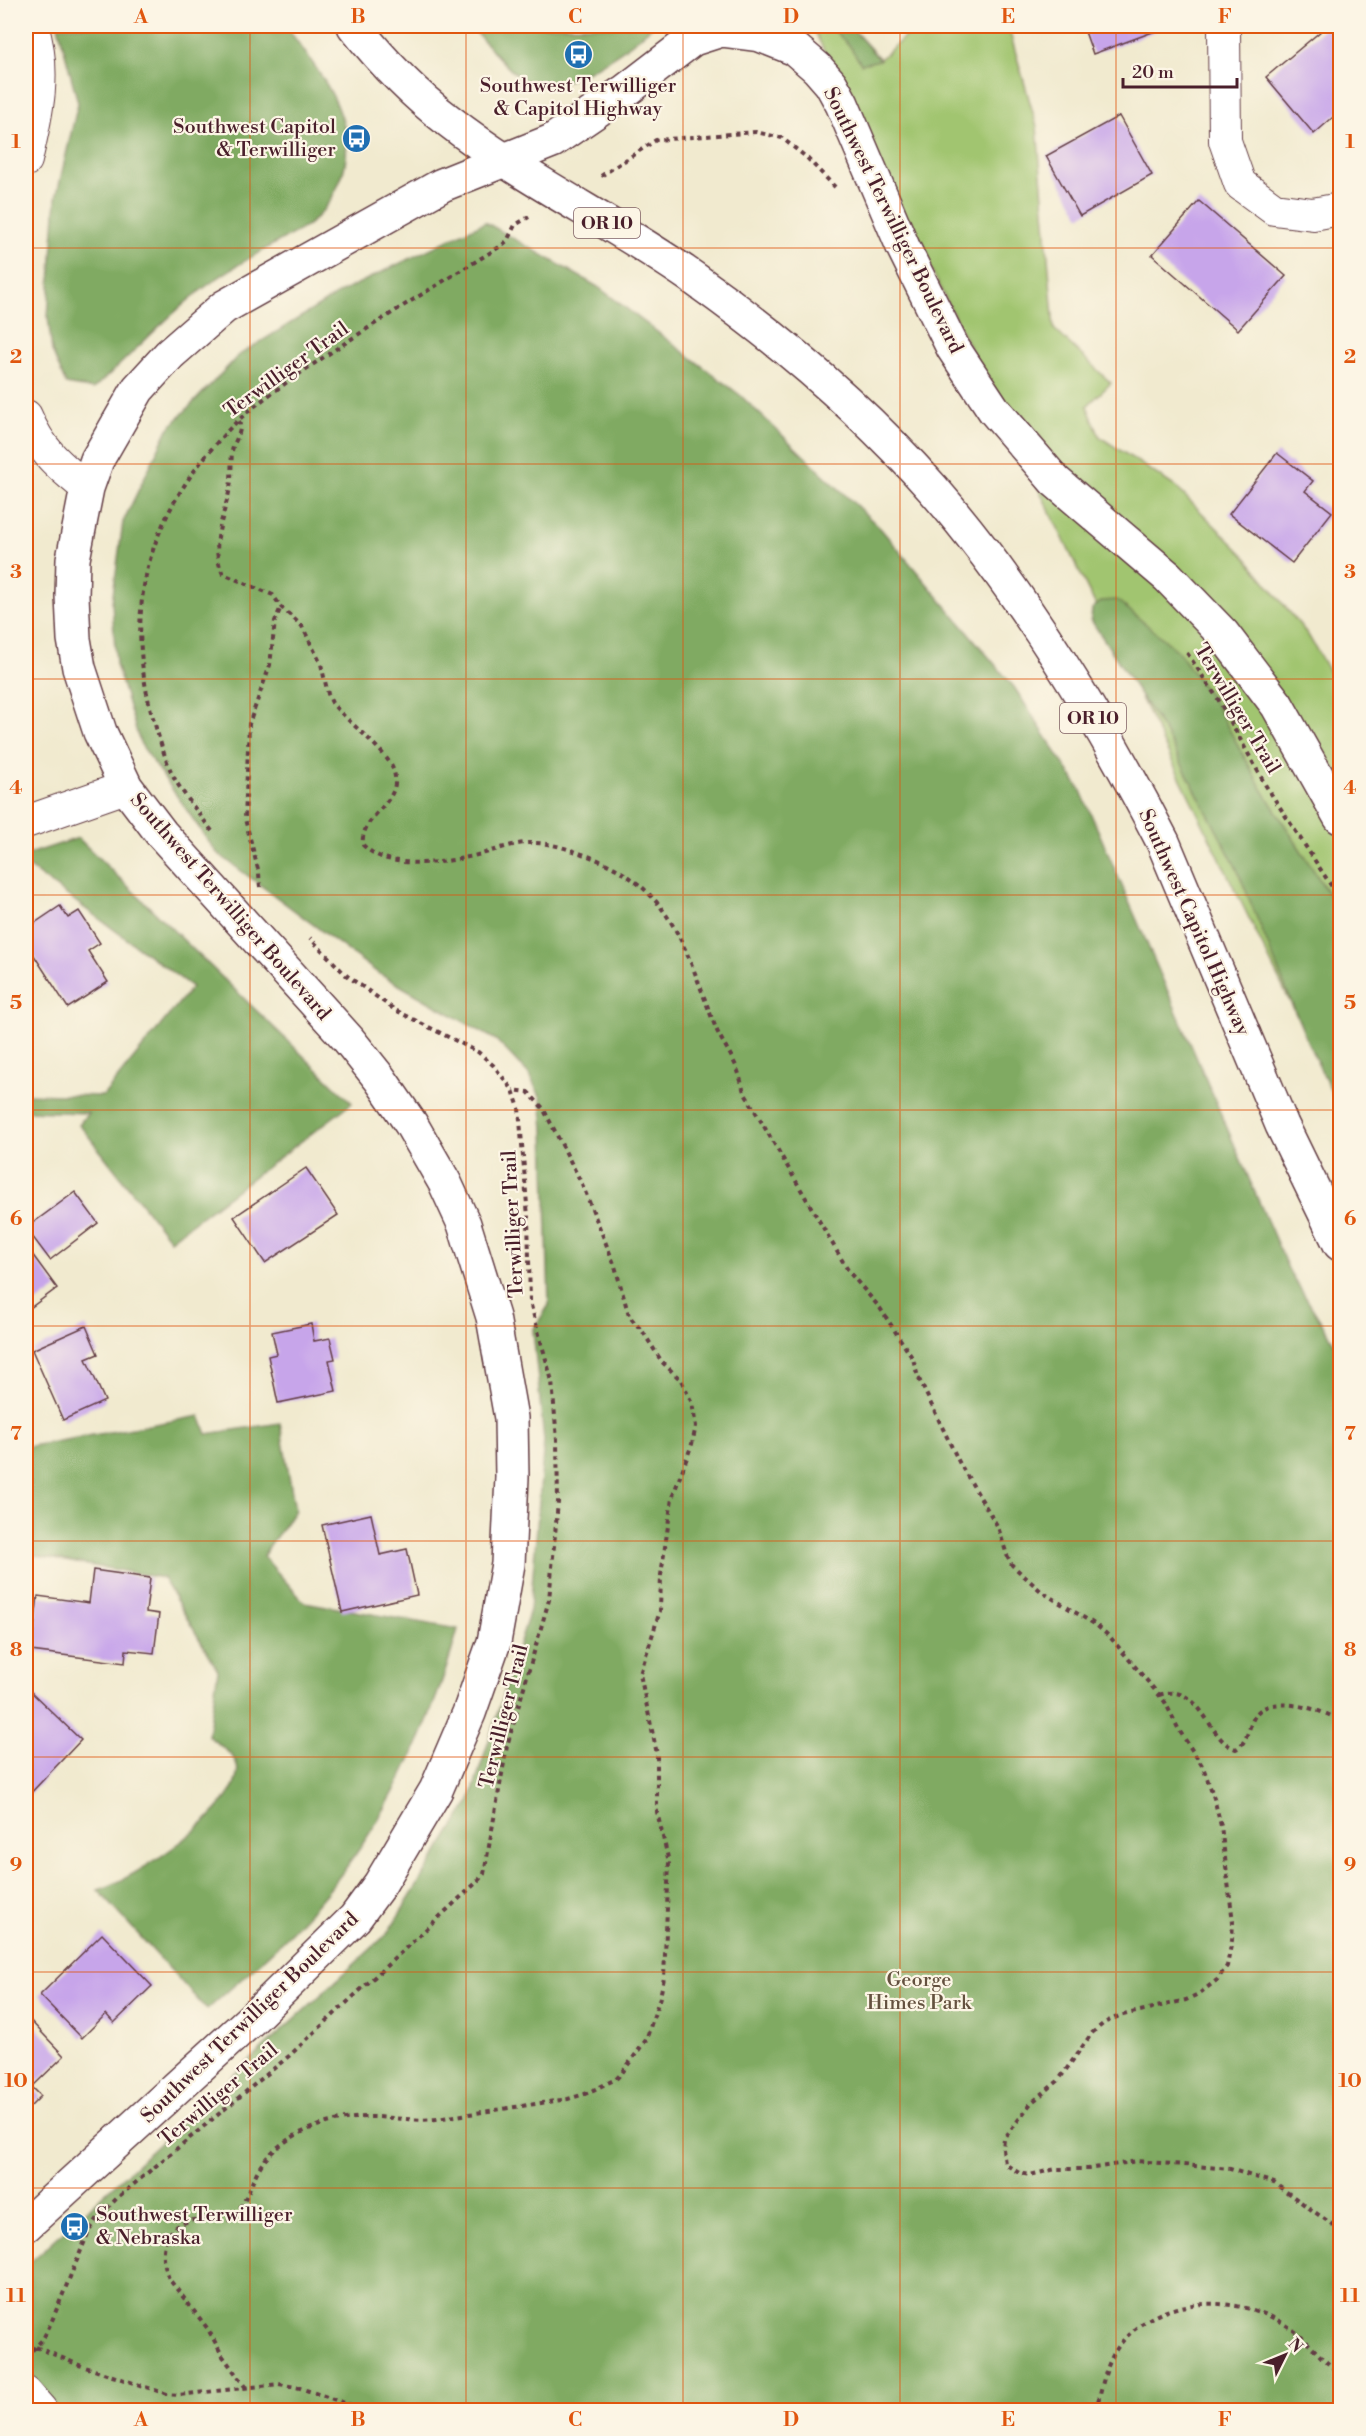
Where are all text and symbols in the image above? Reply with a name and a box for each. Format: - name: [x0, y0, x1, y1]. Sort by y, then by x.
- text: A: [133, 5, 149, 30]
- text: B: [350, 5, 366, 30]
- text: C: [568, 5, 582, 30]
- text: D: [783, 5, 799, 30]
- text: E: [1001, 5, 1015, 30]
- text: F: [1218, 5, 1232, 30]
- bus stop icon: Southwest Terwilliger & Capitol Highway: [562, 39, 594, 71]
- scale bar: [1123, 51, 1237, 89]
- text: 20 m: [1132, 61, 1174, 84]
- place label: Southwest Terwilliger & Capitol Highway: [480, 74, 677, 122]
- street label: Southwest Terwilliger Boulevard: [817, 83, 968, 358]
- place label: Southwest Capitol & Terwilliger: [173, 115, 336, 163]
- bus stop icon: Southwest Capitol & Terwilliger: [341, 122, 373, 154]
- text: 1: [11, 130, 21, 155]
- text: 1: [1345, 130, 1355, 155]
- road number: OR 10: [574, 208, 640, 238]
- street label: Terwilliger Trail: [220, 317, 354, 424]
- text: 2: [10, 345, 22, 370]
- text: 2: [1344, 345, 1356, 370]
- text: 3: [10, 560, 22, 585]
- text: 3: [1344, 560, 1356, 585]
- street label: Terwilliger Trail: [1188, 639, 1286, 779]
- road number: OR 10: [1060, 703, 1126, 733]
- text: 4: [9, 776, 23, 801]
- text: 4: [1343, 776, 1357, 801]
- street label: Southwest Terwilliger Boulevard: [124, 788, 336, 1026]
- street label: Southwest Capitol Highway: [1132, 805, 1255, 1040]
- text: 5: [10, 991, 22, 1016]
- text: 5: [1344, 991, 1356, 1016]
- street label: Terwilliger Trail: [497, 1149, 530, 1298]
- text: 6: [10, 1207, 23, 1232]
- text: 6: [1344, 1207, 1357, 1232]
- text: 7: [10, 1422, 22, 1447]
- text: 7: [1344, 1422, 1356, 1447]
- text: 8: [10, 1638, 23, 1663]
- text: 8: [1344, 1638, 1357, 1663]
- street label: Terwilliger Trail: [474, 1641, 534, 1791]
- text: 9: [10, 1853, 22, 1878]
- text: 9: [1344, 1853, 1356, 1878]
- street label: Southwest Terwilliger Boulevard: [136, 1907, 365, 2129]
- park label: George Himes Park: [867, 1968, 973, 2016]
- street label: Terwilliger Trail: [154, 2038, 284, 2152]
- text: 10: [4, 2069, 28, 2094]
- text: 10: [1338, 2069, 1362, 2094]
- place label: Southwest Terwilliger & Nebraska: [96, 2203, 293, 2251]
- bus stop icon: Southwest Terwilliger & Nebraska: [59, 2210, 91, 2242]
- text: 11: [6, 2284, 26, 2309]
- text: 11: [1340, 2284, 1360, 2309]
- north arrow: [1255, 2325, 1315, 2385]
- text: N: [1284, 2334, 1307, 2357]
- text: A: [133, 2408, 149, 2433]
- text: B: [350, 2408, 366, 2433]
- text: C: [568, 2408, 582, 2433]
- text: D: [783, 2408, 799, 2433]
- text: E: [1001, 2408, 1015, 2433]
- text: F: [1218, 2408, 1232, 2433]

